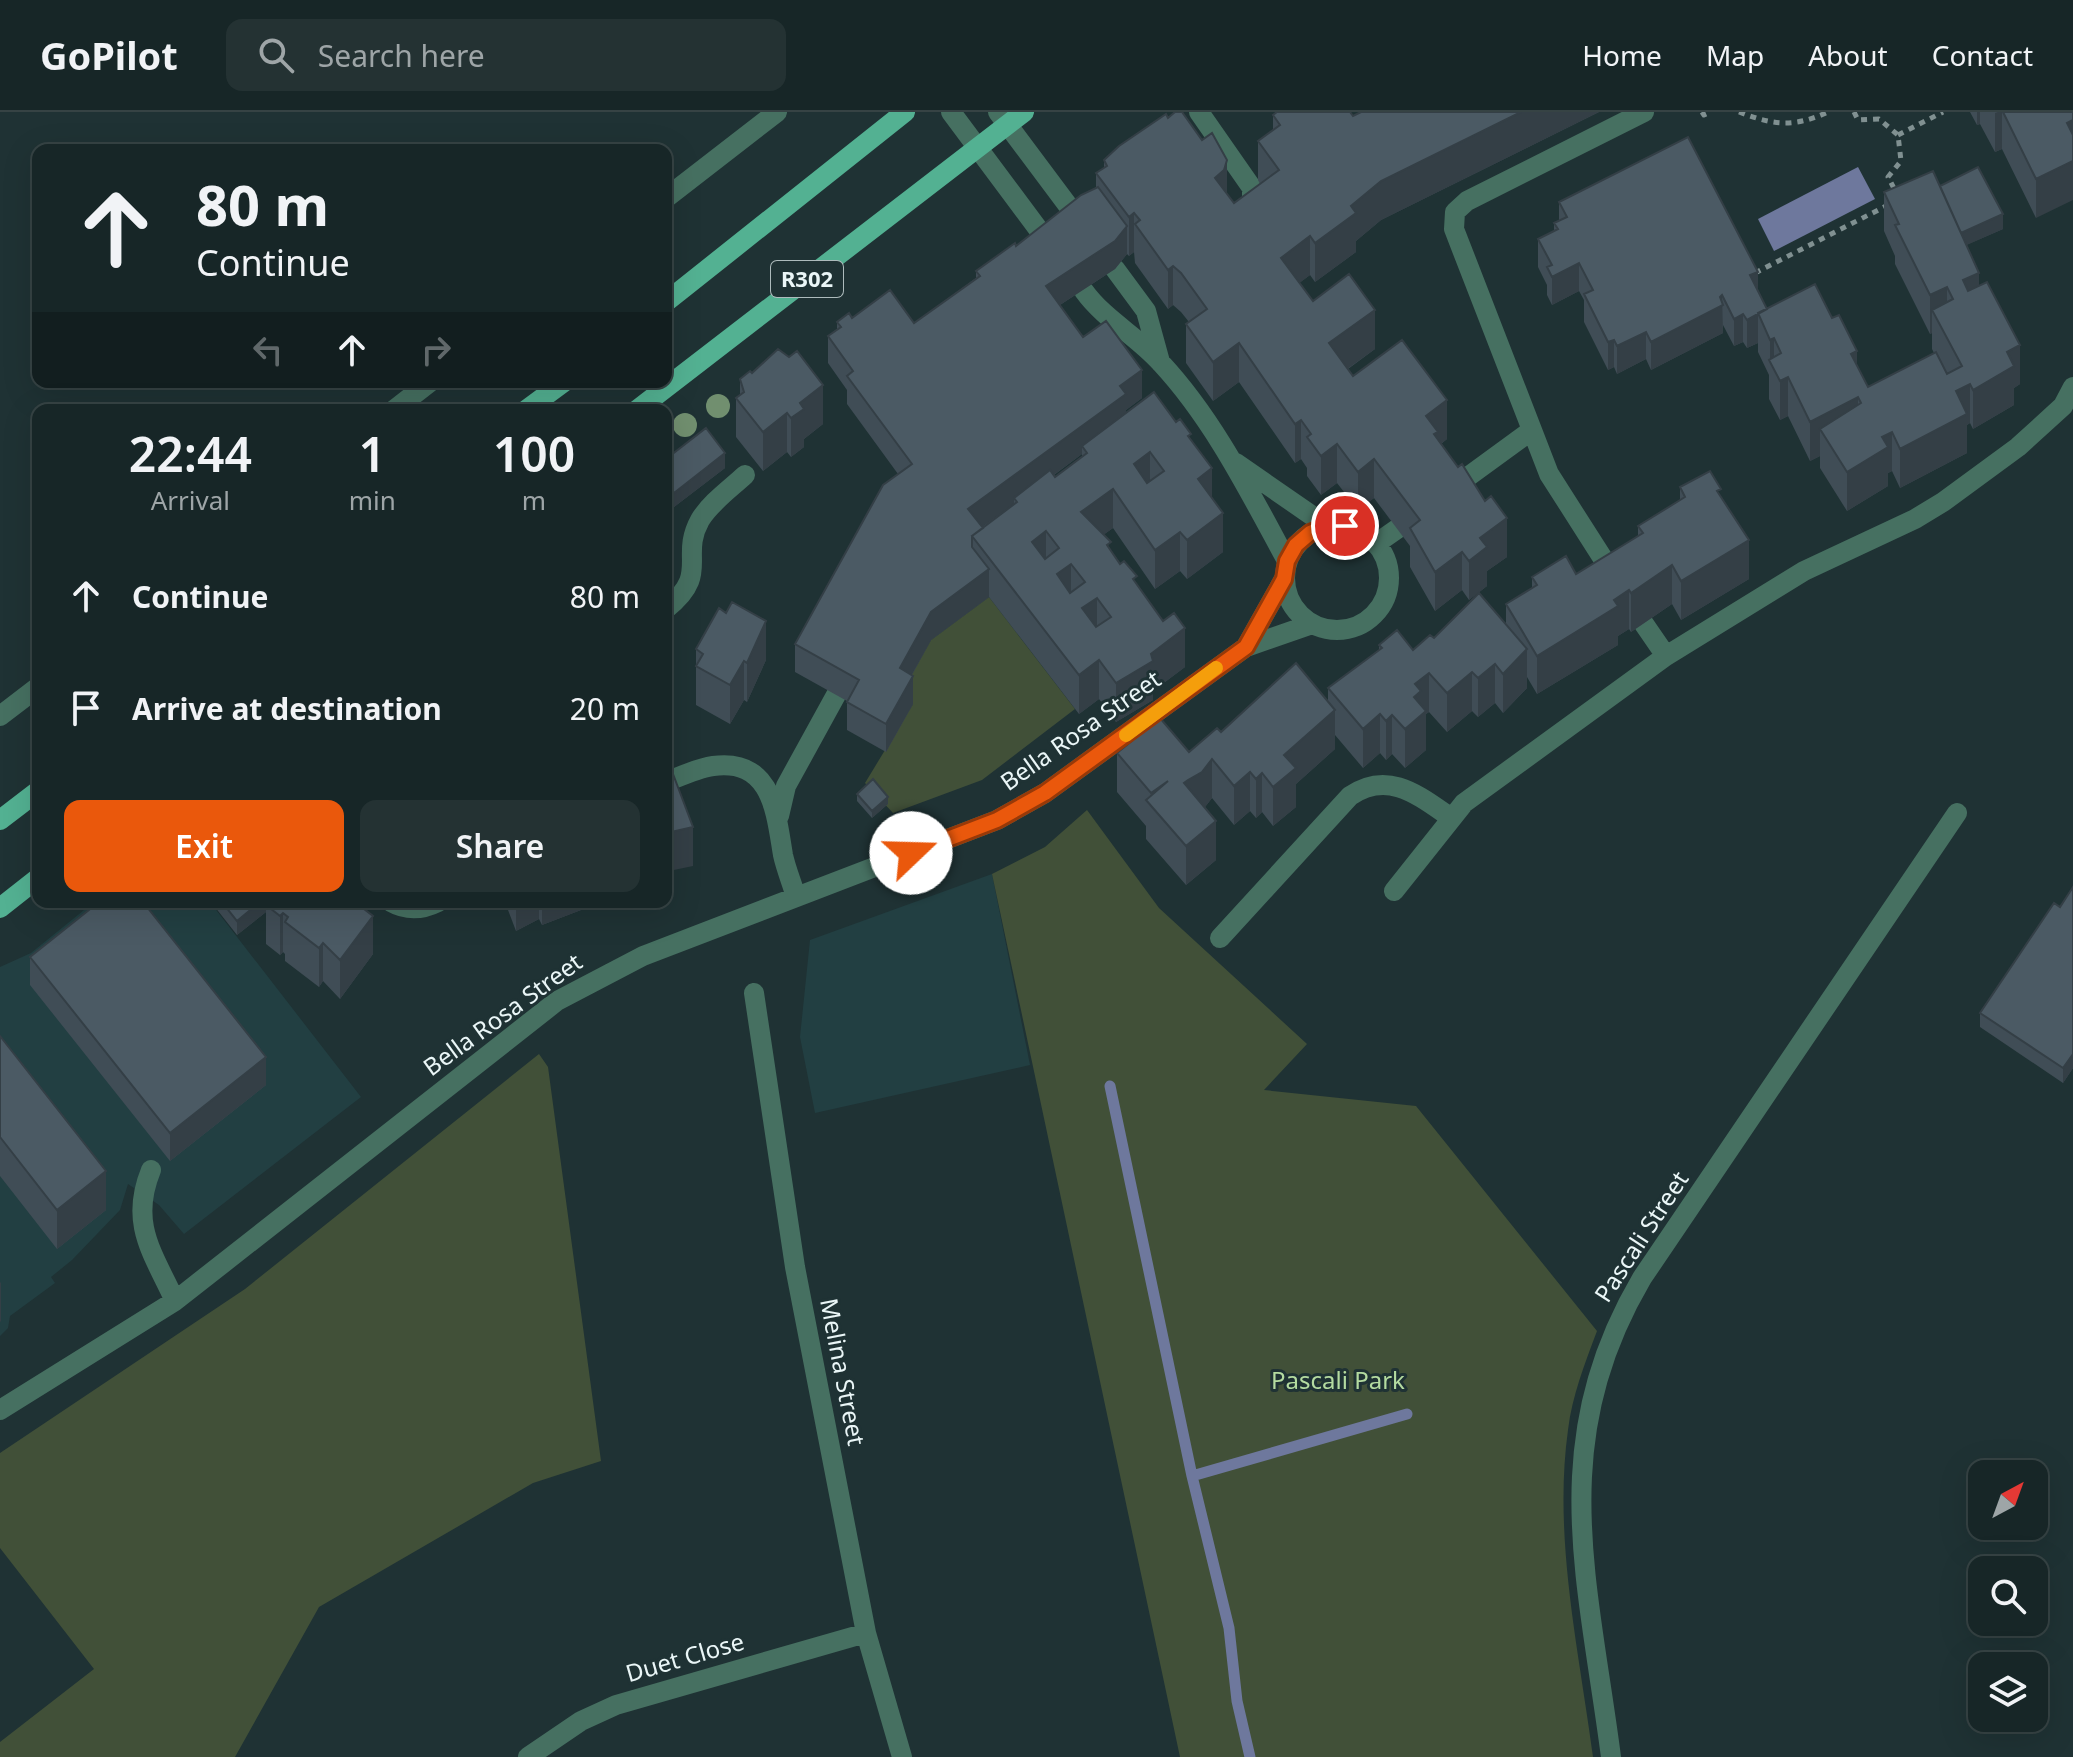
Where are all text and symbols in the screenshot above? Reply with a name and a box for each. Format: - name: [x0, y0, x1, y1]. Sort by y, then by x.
- search box: [226, 19, 786, 91]
- text: GoPilot: [40, 29, 178, 81]
- icon: search: [254, 33, 298, 77]
- text: Search here: [318, 35, 485, 76]
- text: Home: [1582, 36, 1662, 74]
- text: Map: [1706, 36, 1764, 74]
- text: About: [1808, 36, 1888, 74]
- text: Contact: [1932, 36, 2033, 74]
- text: 80 m: [196, 166, 329, 242]
- icon: ahead: [64, 176, 168, 280]
- text: Continue: [196, 238, 350, 287]
- road number: R302: [771, 261, 843, 297]
- icon: left: [246, 328, 290, 372]
- icon: ahead: [330, 328, 374, 372]
- icon: right: [414, 328, 458, 372]
- text: 22:44: [129, 421, 252, 486]
- text: 1: [359, 421, 386, 486]
- text: 100: [493, 421, 575, 486]
- text: Arrival: [151, 482, 230, 518]
- text: min: [349, 482, 396, 518]
- text: m: [522, 482, 546, 518]
- pin: [1311, 492, 1379, 560]
- icon: arrive: [1323, 504, 1367, 548]
- icon: ahead: [64, 574, 108, 618]
- text: Continue: [132, 576, 268, 617]
- text: 80 m: [570, 576, 640, 617]
- street label: Bella Rosa Street: [993, 662, 1167, 797]
- icon: arrive: [64, 686, 108, 730]
- text: Arrive at destination: [132, 688, 442, 729]
- text: 20 m: [570, 688, 640, 729]
- button: Exit: [64, 800, 344, 892]
- button: Share: [360, 800, 640, 892]
- position arrow: [869, 811, 953, 895]
- street label: Bella Rosa Street: [416, 945, 588, 1083]
- street label: Pascali Street: [1586, 1164, 1696, 1308]
- street label: Melina Street: [813, 1295, 874, 1448]
- park label: Pascali Park: [1271, 1363, 1405, 1396]
- north arrow: [1968, 1460, 2048, 1540]
- map controls: [1968, 1460, 2048, 1732]
- button: search: [1968, 1556, 2048, 1636]
- street label: Duet Close: [622, 1624, 748, 1689]
- button: layers: [1968, 1652, 2048, 1732]

